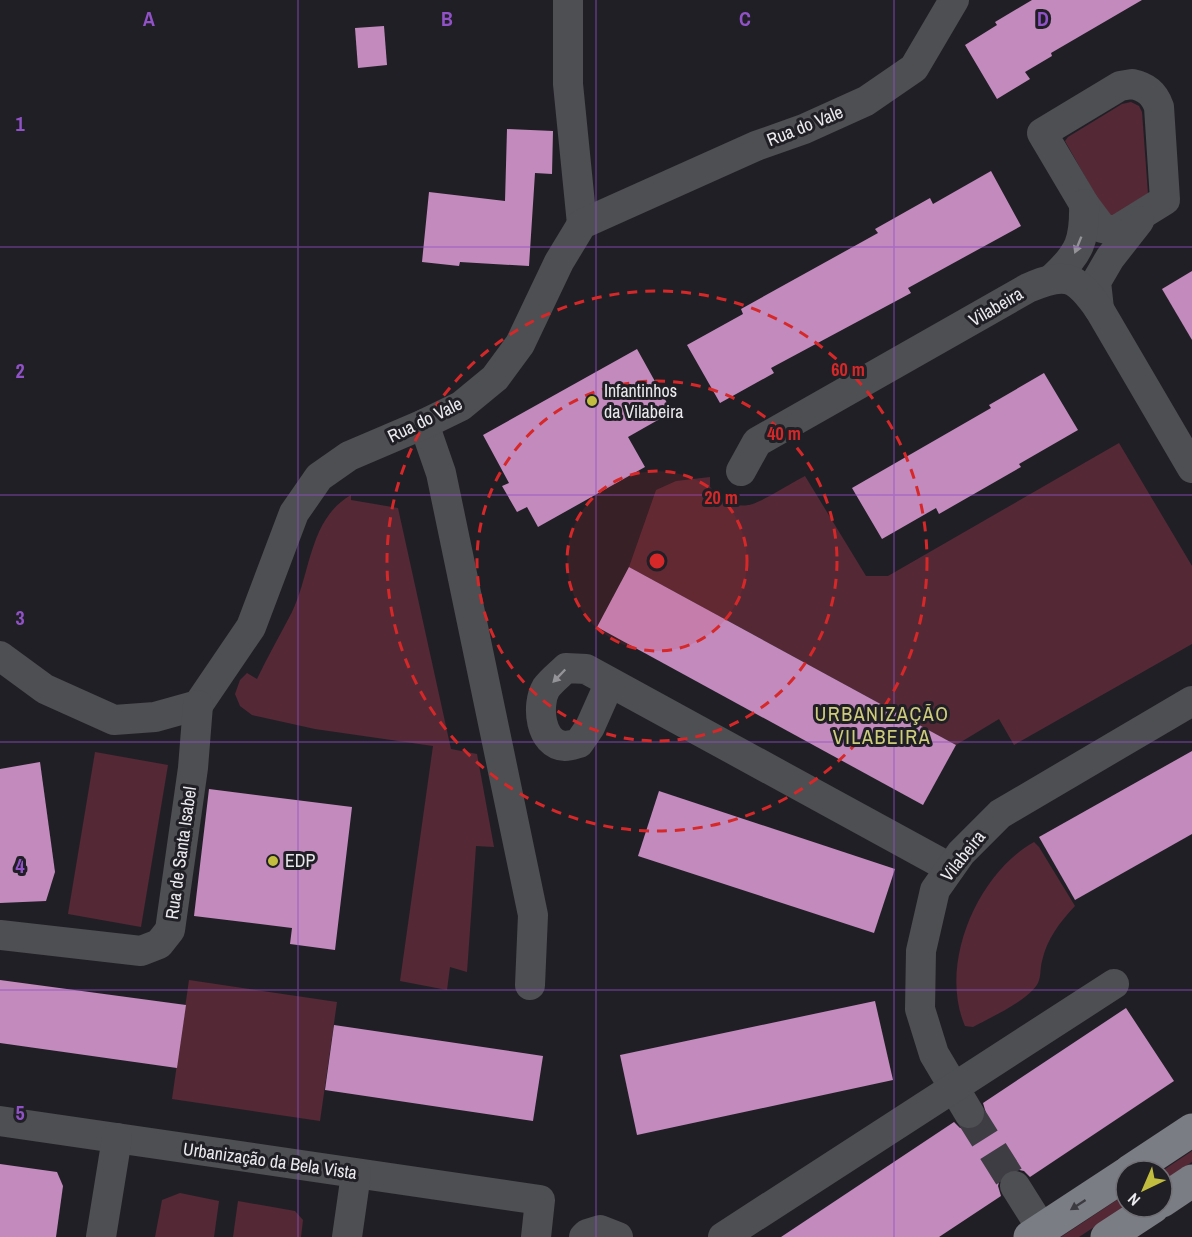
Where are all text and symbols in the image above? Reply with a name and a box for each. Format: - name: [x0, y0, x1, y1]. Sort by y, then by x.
- text: A: [143, 5, 155, 32]
- text: B: [441, 5, 453, 32]
- text: C: [739, 5, 751, 32]
- text: D: [1037, 5, 1049, 32]
- street label: Rua do Vale: [763, 99, 847, 152]
- text: 1: [15, 110, 25, 137]
- one-way arrow: [1073, 237, 1083, 255]
- street label: Vilabeira: [964, 281, 1027, 332]
- text: 2: [15, 357, 25, 384]
- text: 60 m: [831, 357, 865, 382]
- place label: Infantinhos da Vilabeira: [604, 378, 683, 424]
- street label: Rua do Vale: [383, 391, 466, 448]
- marker: Infantinhos da Vilabeira: [585, 394, 599, 408]
- text: 40 m: [767, 421, 801, 446]
- text: 20 m: [704, 485, 738, 510]
- centre of rings: [647, 551, 667, 571]
- text: 3: [15, 604, 25, 631]
- one-way arrow: [552, 668, 566, 682]
- district label: URBANIZAÇÃO VILABEIRA: [815, 700, 949, 750]
- street label: Rua de Santa Isabel: [159, 785, 202, 921]
- street label: Vilabeira: [934, 825, 991, 886]
- place label: EDP: [285, 848, 316, 873]
- text: 4: [15, 852, 25, 879]
- marker: EDP: [266, 854, 280, 868]
- text: 5: [15, 1099, 25, 1126]
- street label: Urbanização da Bela Vista: [182, 1136, 359, 1185]
- north arrow: [1114, 1159, 1174, 1219]
- text: N: [1123, 1189, 1145, 1211]
- one-way arrow: [1070, 1200, 1086, 1211]

